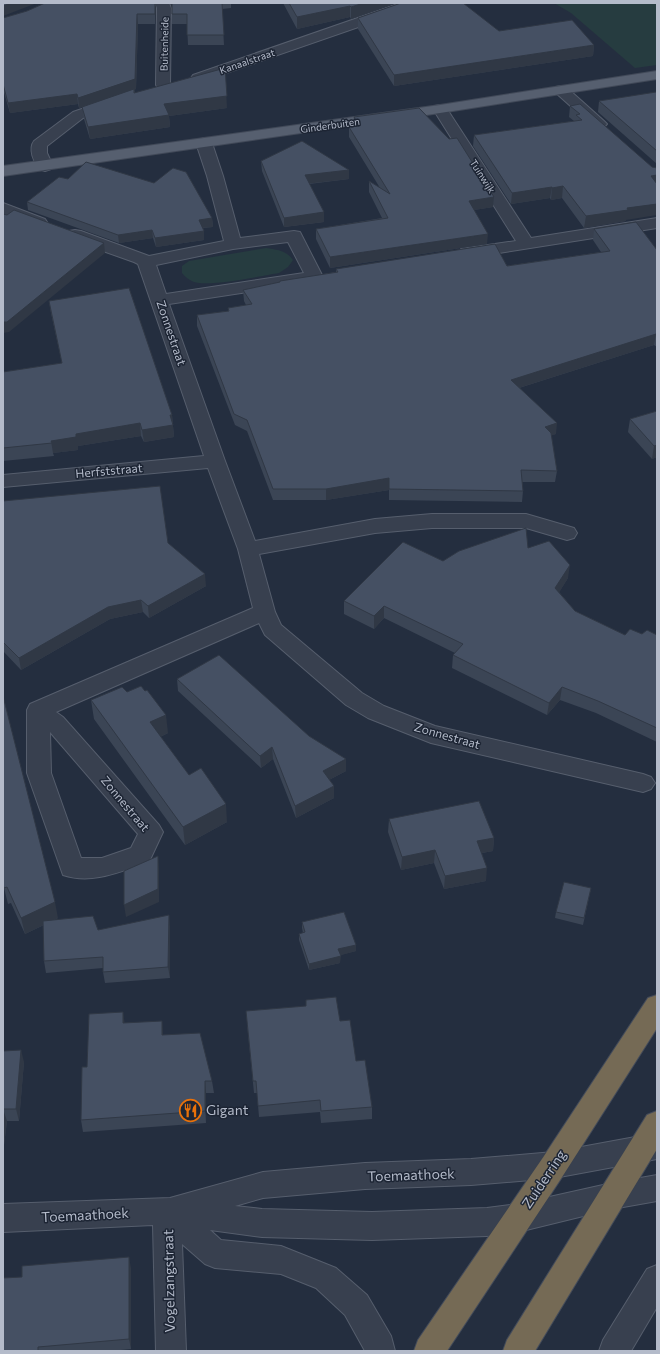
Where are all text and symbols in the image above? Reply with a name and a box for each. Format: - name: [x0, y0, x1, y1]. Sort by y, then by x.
- street label: Buitenheide: [158, 17, 170, 71]
- street label: Kanaalstraat: [218, 46, 276, 76]
- street label: Ginderbuiten: [300, 115, 360, 135]
- street label: Tuinwijk: [468, 157, 499, 196]
- street label: Zonnestraat: [154, 298, 190, 367]
- street label: Herfststraat: [75, 460, 143, 480]
- street label: Zonnestraat: [413, 719, 482, 751]
- street label: Zonnestraat: [99, 773, 153, 834]
- restaurant icon: Gigant: [178, 1097, 204, 1123]
- place label: Gigant: [206, 1101, 249, 1118]
- street label: Zuiderring: [518, 1146, 570, 1211]
- street label: Toemaathoek: [367, 1164, 455, 1185]
- street label: Toemaathoek: [41, 1204, 130, 1225]
- street label: Vogelzangstraat: [159, 1229, 178, 1333]

